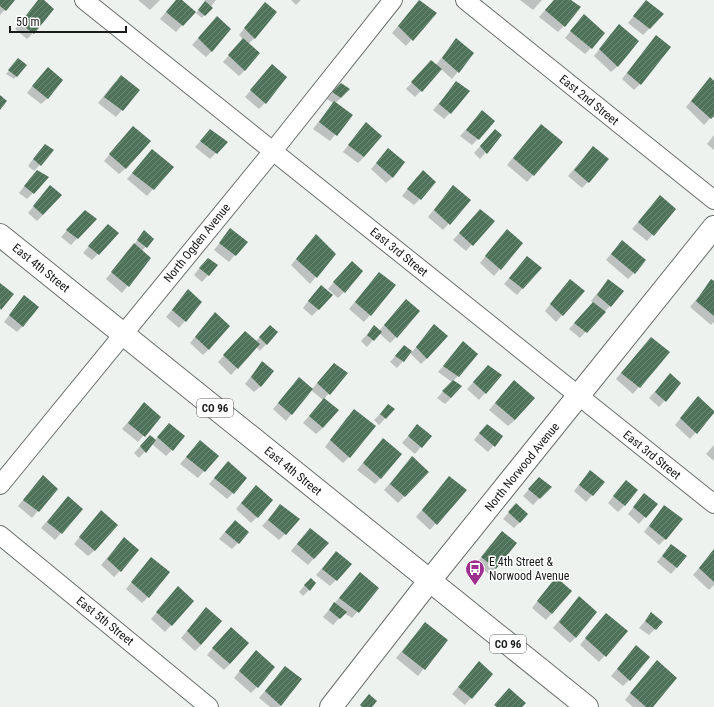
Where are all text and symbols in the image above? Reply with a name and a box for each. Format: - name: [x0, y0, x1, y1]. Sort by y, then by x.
- scale bar: [10, 8, 126, 34]
- text: 50 m: [16, 15, 40, 29]
- street label: East 2nd Street: [557, 72, 622, 128]
- street label: North Ogden Avenue: [161, 200, 233, 285]
- street label: East 3rd Street: [367, 225, 431, 280]
- street label: East 4th Street: [10, 241, 73, 296]
- road number: CO 96: [197, 399, 233, 417]
- street label: North Norwood Avenue: [482, 420, 562, 514]
- street label: East 3rd Street: [620, 428, 684, 483]
- street label: East 4th Street: [262, 444, 325, 499]
- place label: E 4th Street & Norwood Avenue: [489, 555, 570, 583]
- bus stop icon: E 4th Street & Norwood Avenue: [464, 558, 486, 586]
- street label: East 5th Street: [74, 594, 137, 649]
- road number: CO 96: [490, 635, 526, 653]

